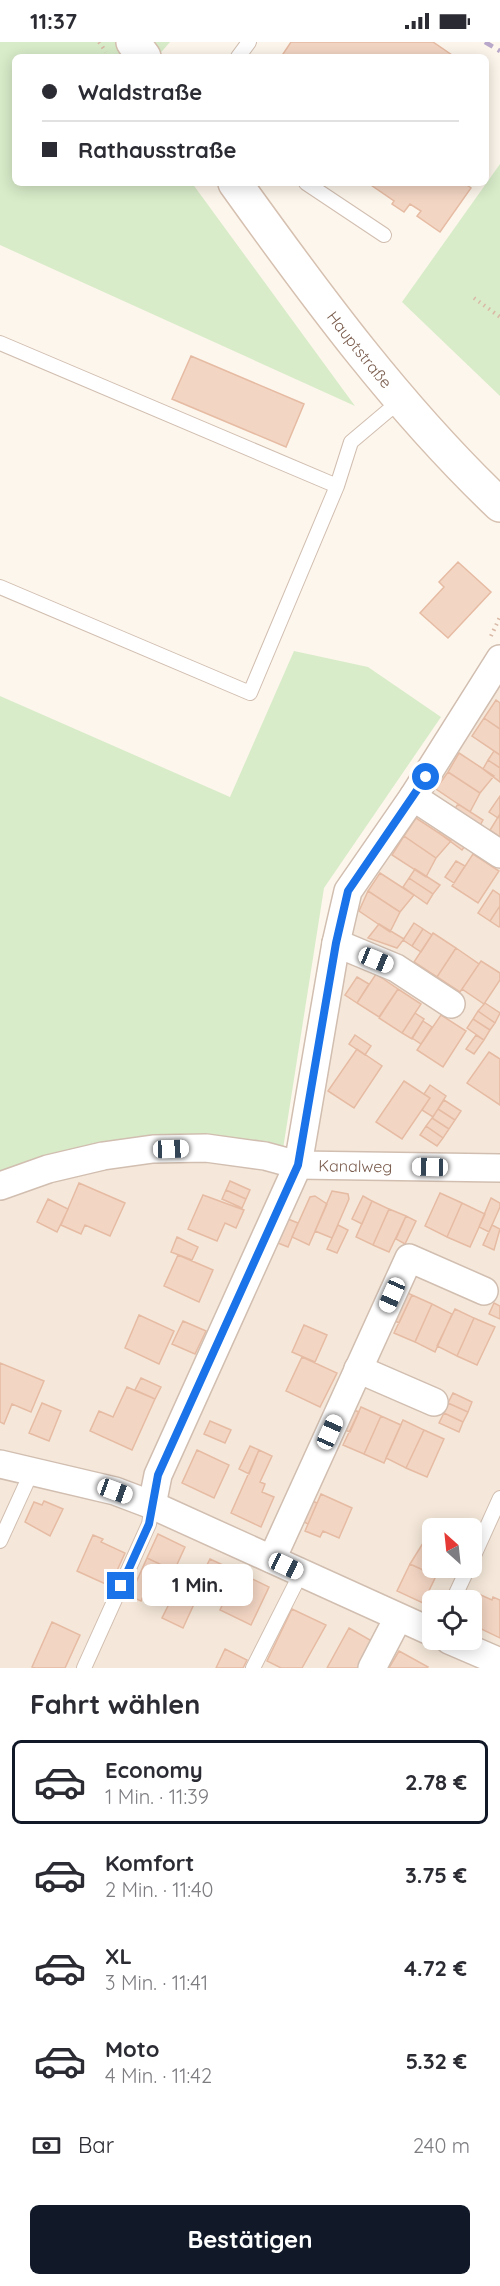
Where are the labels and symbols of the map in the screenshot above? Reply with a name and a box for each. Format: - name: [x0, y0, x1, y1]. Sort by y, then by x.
- street label: Hauptstraße: [323, 307, 397, 392]
- route start: [412, 763, 439, 790]
- car: [356, 945, 396, 975]
- car: [153, 1139, 189, 1159]
- street label: Kanalweg: [318, 1155, 392, 1176]
- car: [412, 1158, 448, 1176]
- car: [376, 1275, 408, 1315]
- car: [314, 1412, 346, 1452]
- car: [95, 1476, 135, 1506]
- north arrow: [422, 1518, 482, 1578]
- car: [266, 1550, 306, 1582]
- callout: 1 Min.: [142, 1565, 253, 1607]
- route end: [107, 1572, 134, 1599]

